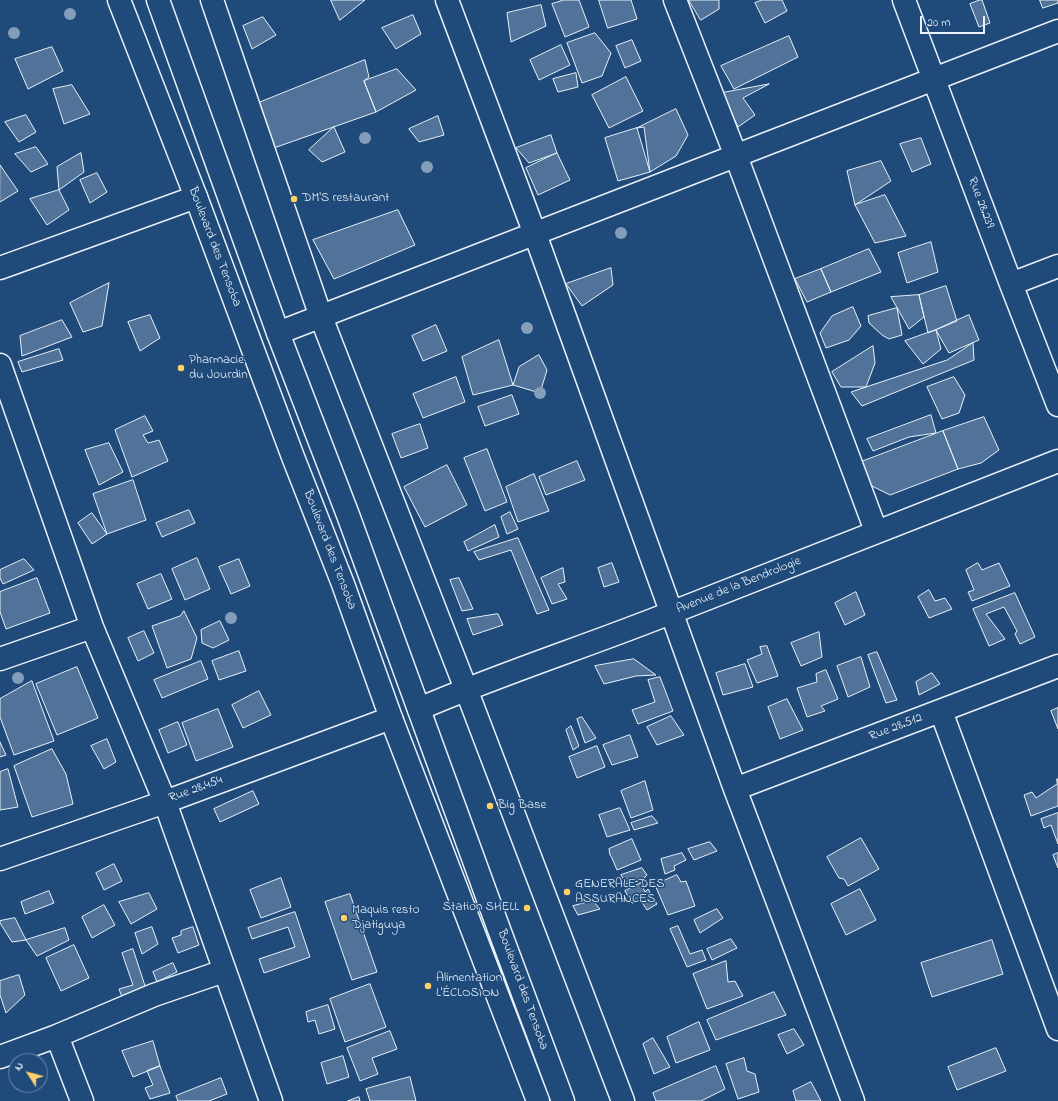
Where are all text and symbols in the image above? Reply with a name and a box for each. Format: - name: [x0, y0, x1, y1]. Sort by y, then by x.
- scale bar: [922, 8, 987, 34]
- text: 20 m: [927, 14, 950, 32]
- street label: Rue 28.239: [963, 175, 997, 231]
- street label: Boulevard des Tensoba: [184, 185, 244, 309]
- place label: DM'S restaurant: [302, 191, 389, 207]
- marker: DM'S restaurant: [289, 194, 299, 204]
- place label: Pharmacie du Jourdin: [189, 353, 248, 384]
- marker: Pharmacie du Jourdin: [176, 363, 186, 373]
- street label: Boulevard des Tensoba: [299, 488, 359, 612]
- street label: Avenue de la Bendrologie: [675, 554, 803, 618]
- street label: Rue 28.512: [867, 711, 925, 745]
- street label: Rue 28.454: [167, 773, 225, 807]
- place label: Big Base: [498, 798, 546, 814]
- marker: Big Base: [485, 801, 495, 811]
- place label: GENERALE DES ASSURANCES: [575, 877, 665, 908]
- marker: GENERALE DES ASSURANCES: [562, 887, 572, 897]
- place label: Station SHELL: [443, 900, 519, 916]
- place label: Maquis resto Djatiguya: [352, 903, 420, 934]
- marker: Station SHELL: [522, 903, 532, 913]
- marker: Maquis resto Djatiguya: [339, 913, 349, 923]
- street label: Boulevard des Tensoba: [493, 928, 551, 1052]
- place label: Alimentation L'ÉCLOSION: [436, 971, 502, 1002]
- marker: Alimentation L'ÉCLOSION: [423, 981, 433, 991]
- north arrow: [8, 1053, 48, 1093]
- text: N: [10, 1059, 28, 1074]

